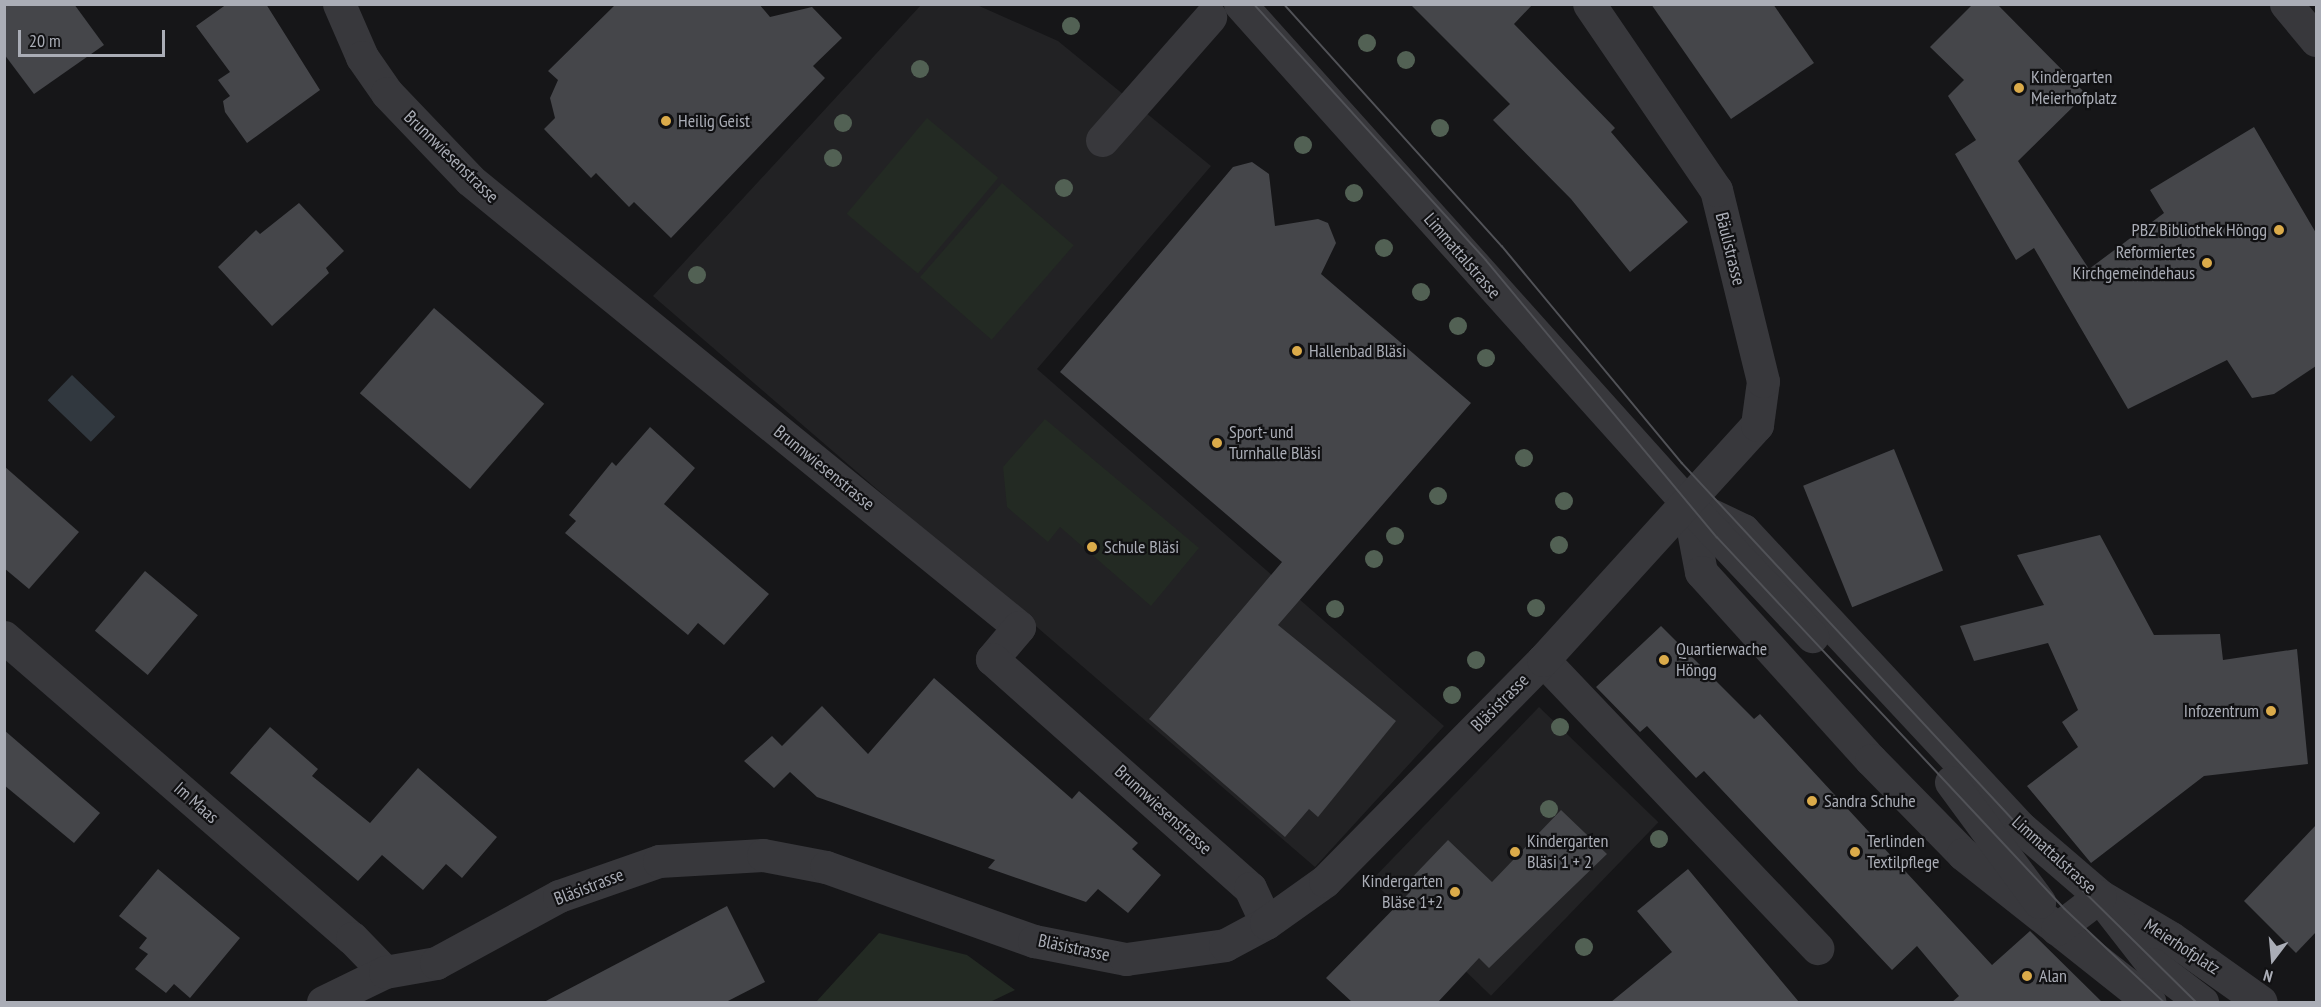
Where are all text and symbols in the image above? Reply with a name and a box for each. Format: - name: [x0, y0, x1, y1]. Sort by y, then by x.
- scale bar: [21, 18, 168, 56]
- text: 20 m: [29, 29, 61, 52]
- place label: Kindergarten Meierhofplatz: [2031, 67, 2117, 110]
- marker: Kindergarten Meierhofplatz: [2012, 81, 2026, 95]
- street label: Brunnwiesenstrasse: [399, 106, 503, 208]
- place label: Heilig Geist: [678, 110, 750, 132]
- marker: Heilig Geist: [659, 114, 673, 128]
- street label: Limmattalstrasse: [1419, 209, 1505, 303]
- street label: Bäulistrasse: [1711, 210, 1749, 288]
- place label: PBZ Bibliothek Höngg: [2131, 219, 2267, 241]
- marker: PBZ Bibliothek Höngg: [2272, 223, 2286, 237]
- place label: Reformiertes Kirchgemeindehaus: [2073, 242, 2195, 284]
- marker: Reformiertes Kirchgemeindehaus: [2200, 256, 2214, 270]
- place label: Hallenbad Bläsi: [1309, 340, 1406, 362]
- marker: Hallenbad Bläsi: [1290, 344, 1304, 358]
- street label: Brunnwiesenstrasse: [769, 421, 879, 515]
- place label: Sport- und Turnhalle Bläsi: [1229, 422, 1321, 464]
- marker: Sport- und Turnhalle Bläsi: [1210, 436, 1224, 450]
- place label: Schule Bläsi: [1104, 536, 1179, 558]
- marker: Schule Bläsi: [1085, 540, 1099, 554]
- place label: Quartierwache Höngg: [1676, 639, 1767, 682]
- marker: Quartierwache Höngg: [1657, 653, 1671, 667]
- street label: Bläsistrasse: [1467, 670, 1533, 736]
- place label: Infozentrum: [2184, 700, 2259, 722]
- marker: Infozentrum: [2264, 704, 2278, 718]
- street label: Brunnwiesenstrasse: [1110, 761, 1216, 859]
- street label: Im Maas: [169, 778, 223, 828]
- place label: Sandra Schuhe: [1824, 790, 1916, 812]
- marker: Sandra Schuhe: [1805, 794, 1819, 808]
- street label: Limmattalstrasse: [2007, 811, 2101, 899]
- place label: Kindergarten Bläsi 1 + 2: [1527, 831, 1608, 874]
- place label: Terlinden Textilpflege: [1867, 831, 1940, 874]
- marker: Kindergarten Bläsi 1 + 2: [1508, 845, 1522, 859]
- marker: Terlinden Textilpflege: [1848, 845, 1862, 859]
- street label: Bläsistrasse: [551, 864, 627, 910]
- place label: Kindergarten Bläse 1+2: [1362, 871, 1443, 914]
- marker: Kindergarten Bläse 1+2: [1448, 885, 1462, 899]
- street label: Meierhofplatz: [2140, 915, 2224, 979]
- north arrow: [2243, 929, 2303, 989]
- street label: Bläsistrasse: [1036, 930, 1112, 966]
- place label: Alan: [2039, 965, 2067, 987]
- text: N: [2261, 966, 2275, 987]
- marker: Alan: [2020, 969, 2034, 983]

